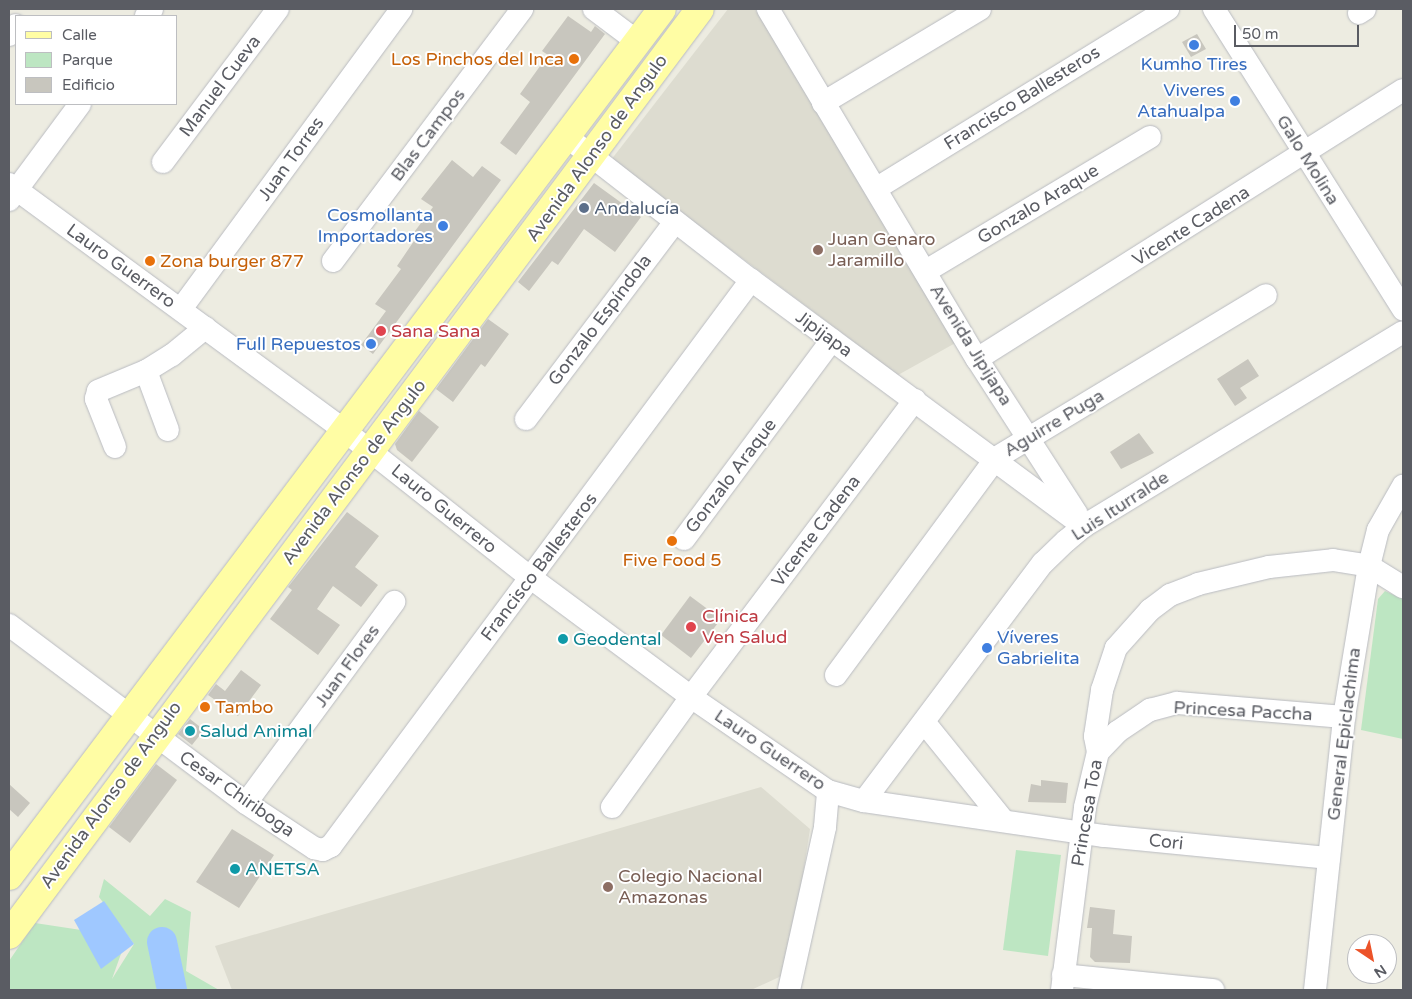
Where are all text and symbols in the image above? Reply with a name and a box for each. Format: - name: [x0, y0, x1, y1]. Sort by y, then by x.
- legend: [15, 15, 178, 105]
- scale bar: [1237, 15, 1362, 47]
- text: 50 m: [1242, 25, 1279, 43]
- text: Calle: [62, 26, 97, 44]
- street label: Manuel Cueva: [175, 31, 265, 141]
- marker: Kumho Tires: [1188, 39, 1200, 51]
- street label: Francisco Ballesteros: [940, 41, 1104, 155]
- place label: Los Pinchos del Inca: [391, 48, 564, 70]
- street label: Avenida Alonso de Angulo: [522, 50, 672, 246]
- text: Parque: [62, 51, 113, 69]
- marker: Los Pinchos del Inca: [568, 53, 580, 65]
- place label: Kumho Tires: [1141, 53, 1247, 75]
- text: Edificio: [62, 76, 115, 94]
- place label: Viveres Atahualpa: [1137, 80, 1225, 122]
- street label: Blas Campos: [386, 84, 470, 186]
- marker: Viveres Atahualpa: [1229, 95, 1241, 107]
- street label: Galo Molina: [1272, 111, 1344, 209]
- street label: Juan Torres: [253, 113, 329, 205]
- street label: Gonzalo Araque: [973, 159, 1103, 249]
- street label: Vicente Cadena: [1128, 181, 1254, 271]
- place label: Andalucía: [594, 197, 679, 219]
- marker: Andalucía: [578, 202, 590, 214]
- place label: Cosmollanta Importadores: [318, 205, 433, 248]
- street label: Lauro Guerrero: [62, 219, 180, 313]
- marker: Cosmollanta Importadores: [437, 220, 449, 232]
- place label: Juan Genaro Jaramillo: [828, 229, 936, 272]
- marker: Juan Genaro Jaramillo: [812, 244, 824, 256]
- place label: Zona burger 877: [160, 250, 304, 272]
- street label: Gonzalo Espíndola: [544, 250, 656, 390]
- marker: Zona burger 877: [144, 255, 156, 267]
- street label: Avenida Jipijapa: [925, 280, 1017, 410]
- street label: Jipijapa: [791, 306, 857, 362]
- place label: Sana Sana: [391, 320, 480, 342]
- marker: Sana Sana: [375, 325, 387, 337]
- place label: Full Repuestos: [236, 333, 361, 355]
- marker: Full Repuestos: [365, 338, 377, 350]
- street label: Avenida Alonso de Angulo: [277, 375, 431, 569]
- street label: Aguirre Puga: [1000, 385, 1108, 461]
- street label: Gonzalo Araque: [681, 415, 781, 537]
- street label: Lauro Guerrero: [387, 460, 501, 558]
- street label: Luis Iturralde: [1067, 466, 1173, 546]
- street label: Vicente Cadena: [767, 471, 865, 591]
- street label: Francisco Ballesteros: [476, 489, 602, 645]
- marker: Five Food 5: [666, 535, 678, 547]
- place label: Five Food 5: [623, 549, 721, 571]
- place label: Clínica Ven Salud: [702, 606, 787, 649]
- street label: Juan Flores: [310, 620, 384, 712]
- marker: Clínica Ven Salud: [684, 620, 698, 634]
- place label: Víveres Gabrielita: [997, 627, 1080, 670]
- place label: Geodental: [573, 628, 662, 650]
- marker: Geodental: [557, 633, 569, 645]
- marker: Víveres Gabrielita: [981, 642, 993, 654]
- street label: General Epiclachima: [1323, 646, 1365, 822]
- place label: Tambo: [215, 696, 273, 718]
- street label: Avenida Alonso de Angulo: [36, 697, 186, 893]
- street label: Princesa Paccha: [1173, 697, 1313, 725]
- marker: Tambo: [199, 701, 211, 713]
- street label: Lauro Guerrero: [710, 705, 830, 795]
- place label: Salud Animal: [200, 720, 313, 742]
- marker: Salud Animal: [184, 725, 196, 737]
- street label: Cesar Chiriboga: [175, 746, 299, 842]
- street label: Princesa Toa: [1067, 758, 1107, 868]
- street label: Cori: [1148, 829, 1184, 855]
- place label: ANETSA: [245, 858, 320, 880]
- marker: ANETSA: [229, 863, 241, 875]
- place label: Colegio Nacional Amazonas: [618, 866, 762, 909]
- marker: Colegio Nacional Amazonas: [602, 881, 614, 893]
- north arrow: [1347, 934, 1397, 984]
- text: N: [1371, 961, 1390, 981]

